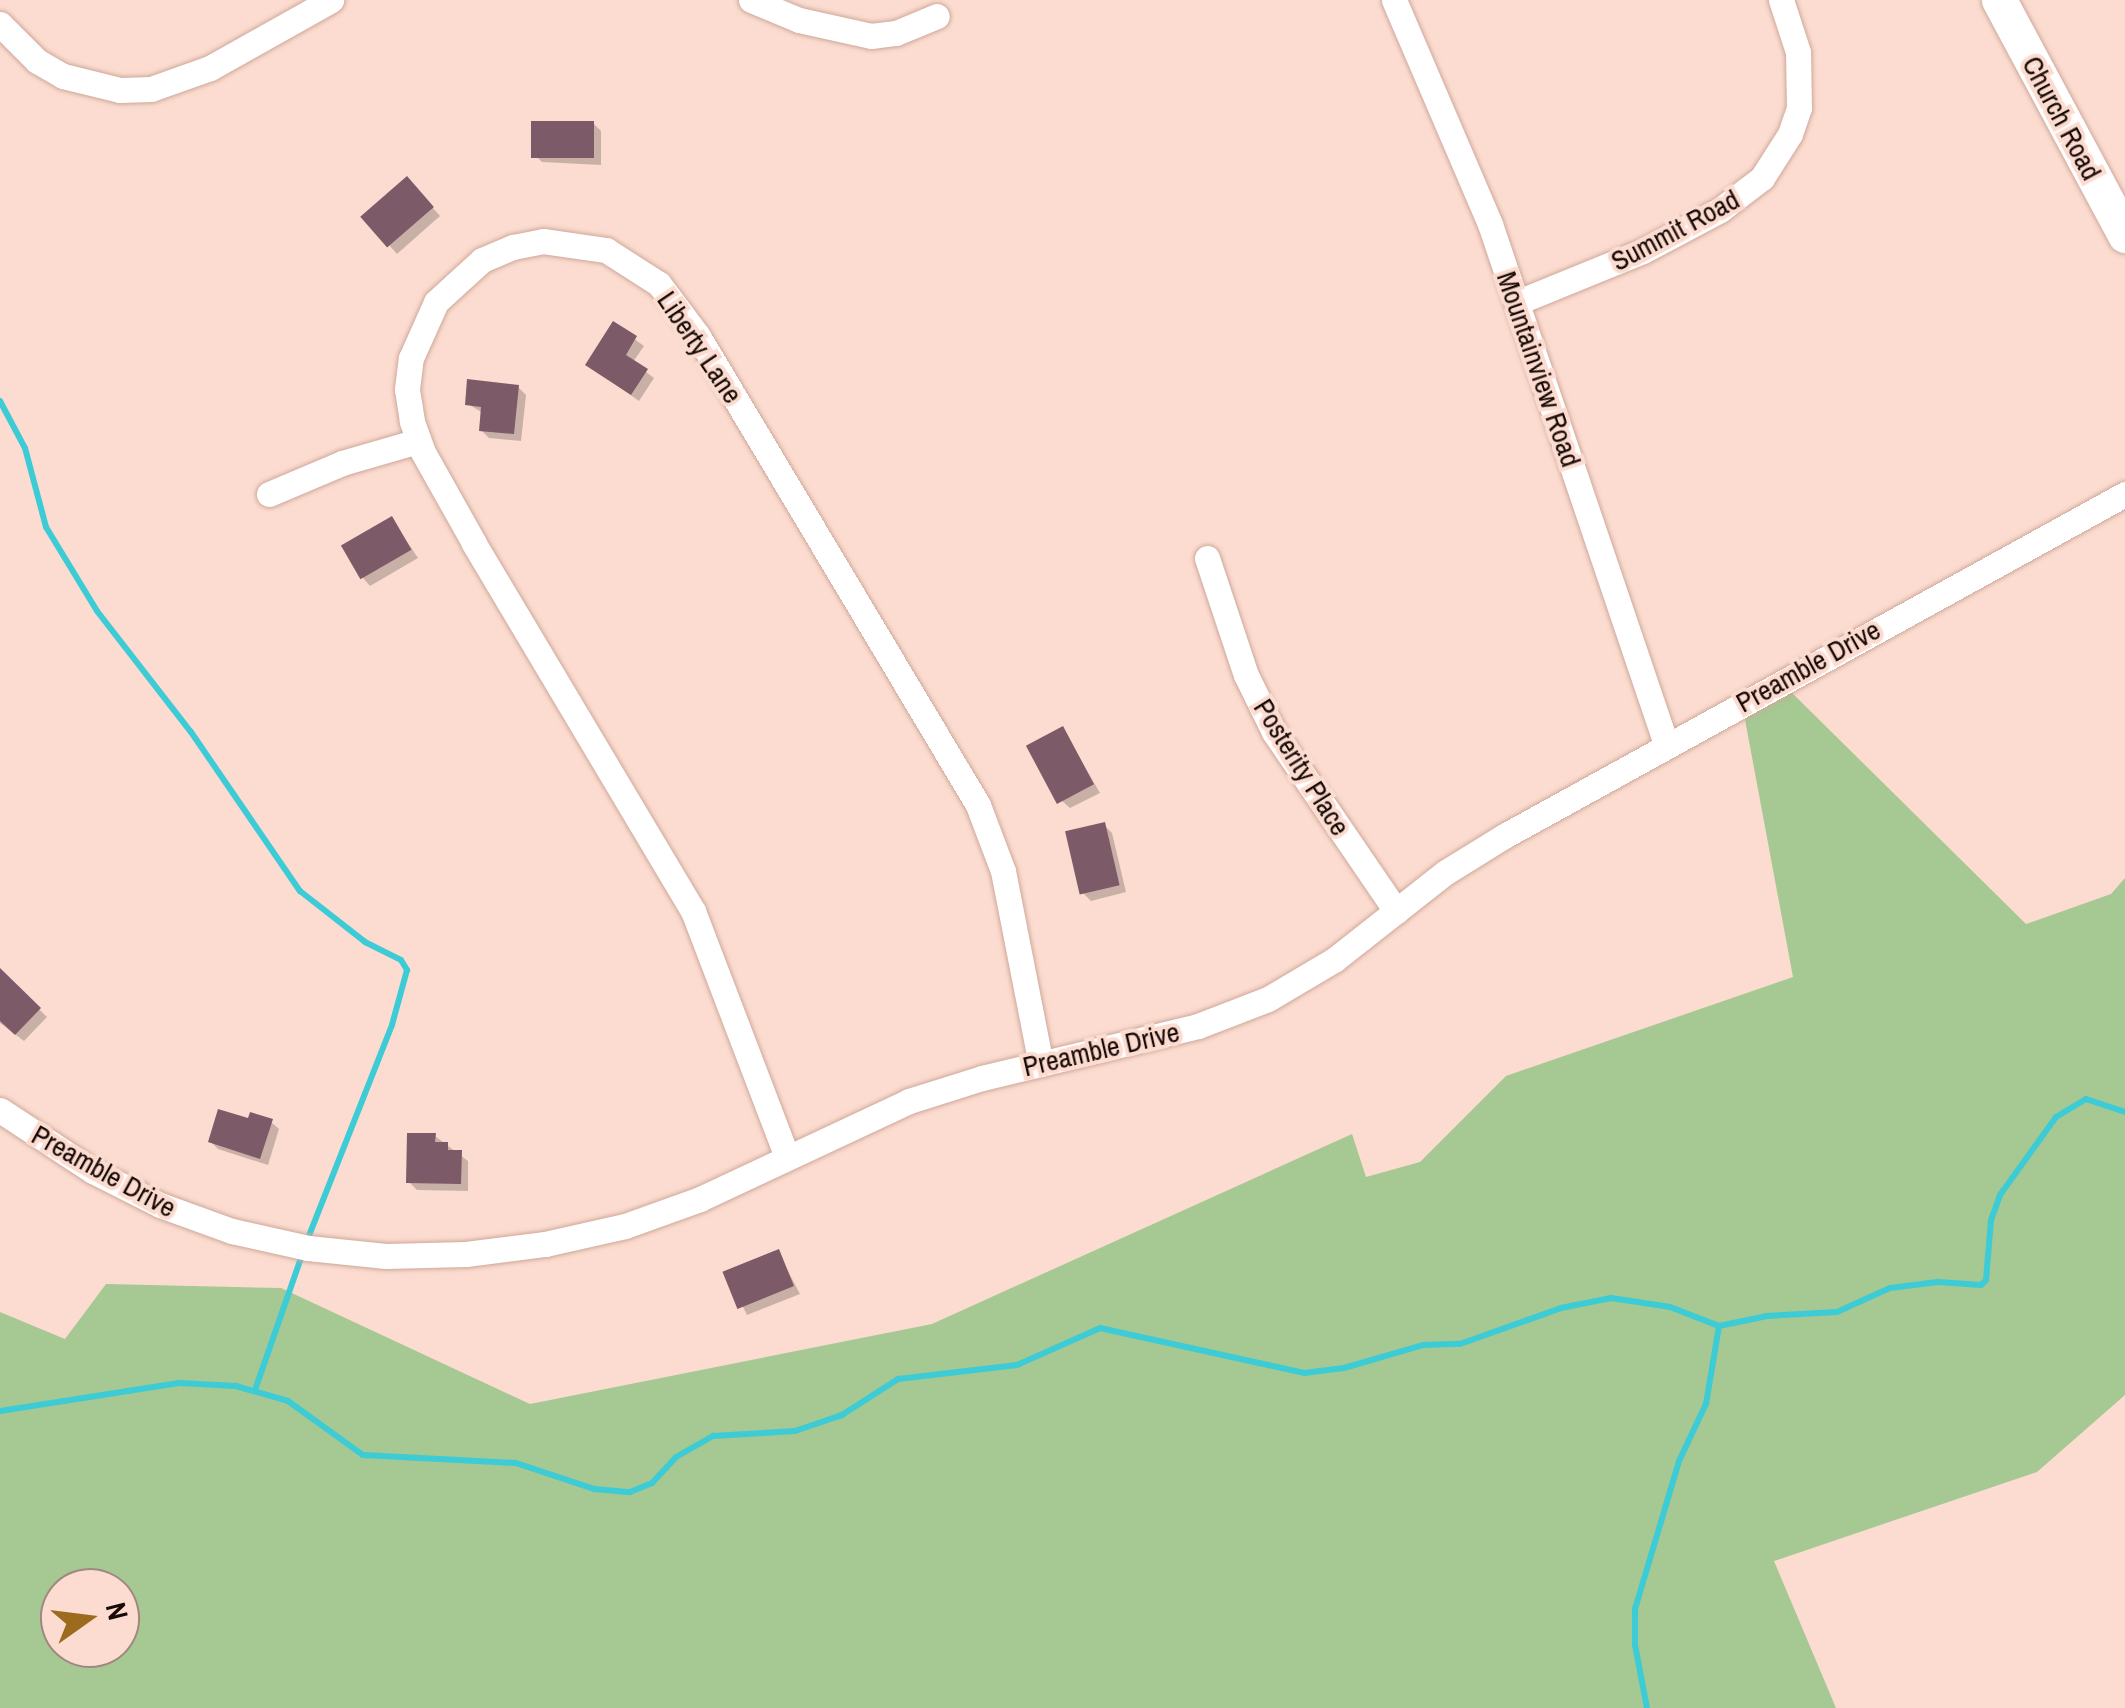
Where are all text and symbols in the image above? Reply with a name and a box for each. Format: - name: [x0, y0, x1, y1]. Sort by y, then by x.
- street label: Church Road: [2015, 50, 2109, 186]
- street label: Summit Road: [1605, 182, 1745, 278]
- street label: Mountainview Road: [1490, 267, 1588, 471]
- street label: Liberty Lane: [650, 285, 750, 409]
- street label: Preamble Drive: [1730, 613, 1886, 719]
- street label: Posterity Place: [1247, 693, 1357, 841]
- street label: Preamble Drive: [1020, 1015, 1182, 1083]
- street label: Preamble Drive: [26, 1118, 182, 1224]
- north arrow: [40, 1568, 140, 1668]
- text: N: [97, 1599, 138, 1624]

